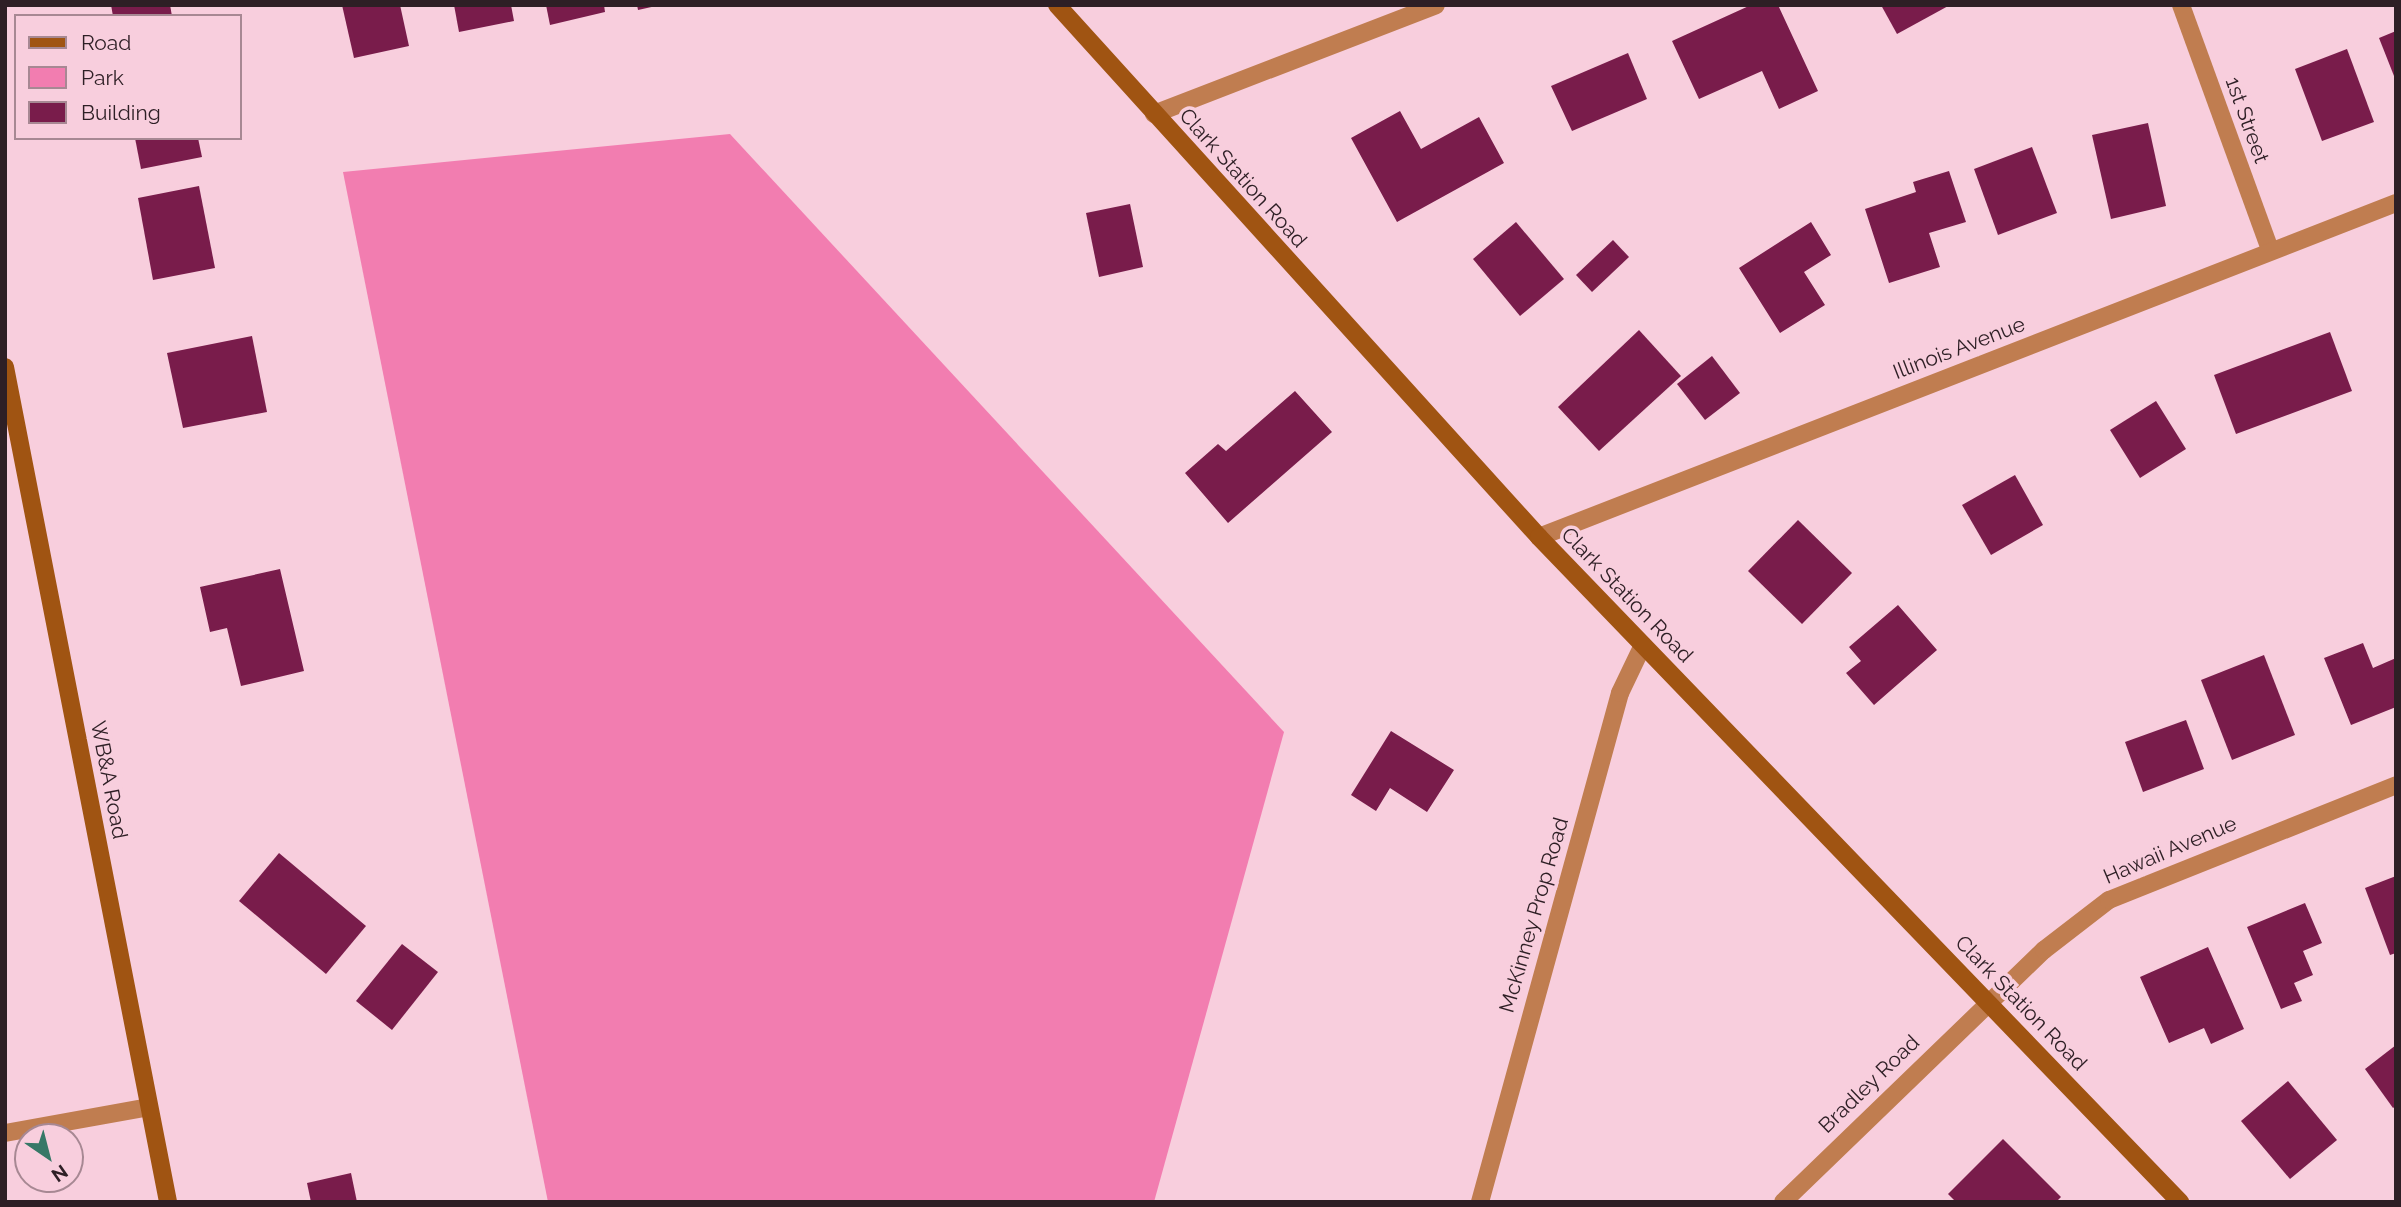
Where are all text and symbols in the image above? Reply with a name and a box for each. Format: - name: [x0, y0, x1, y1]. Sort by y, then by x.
- legend: [14, 14, 242, 140]
- text: Road: [81, 30, 131, 55]
- text: Park: [81, 65, 124, 90]
- street label: 1st Street: [2220, 74, 2274, 166]
- text: Building: [81, 100, 161, 125]
- street label: Clark Station Road: [1174, 103, 1312, 253]
- street label: Illinois Avenue: [1889, 311, 2029, 385]
- street label: Clark Station Road: [1556, 522, 1698, 668]
- street label: WB&A Road: [85, 719, 133, 841]
- street label: Hawaii Avenue: [2099, 810, 2241, 890]
- street label: McKinney Prop Road: [1494, 814, 1574, 1016]
- street label: Clark Station Road: [1950, 930, 2092, 1076]
- street label: Bradley Road: [1813, 1030, 1925, 1138]
- north arrow: [14, 1123, 84, 1193]
- text: N: [48, 1160, 72, 1187]

